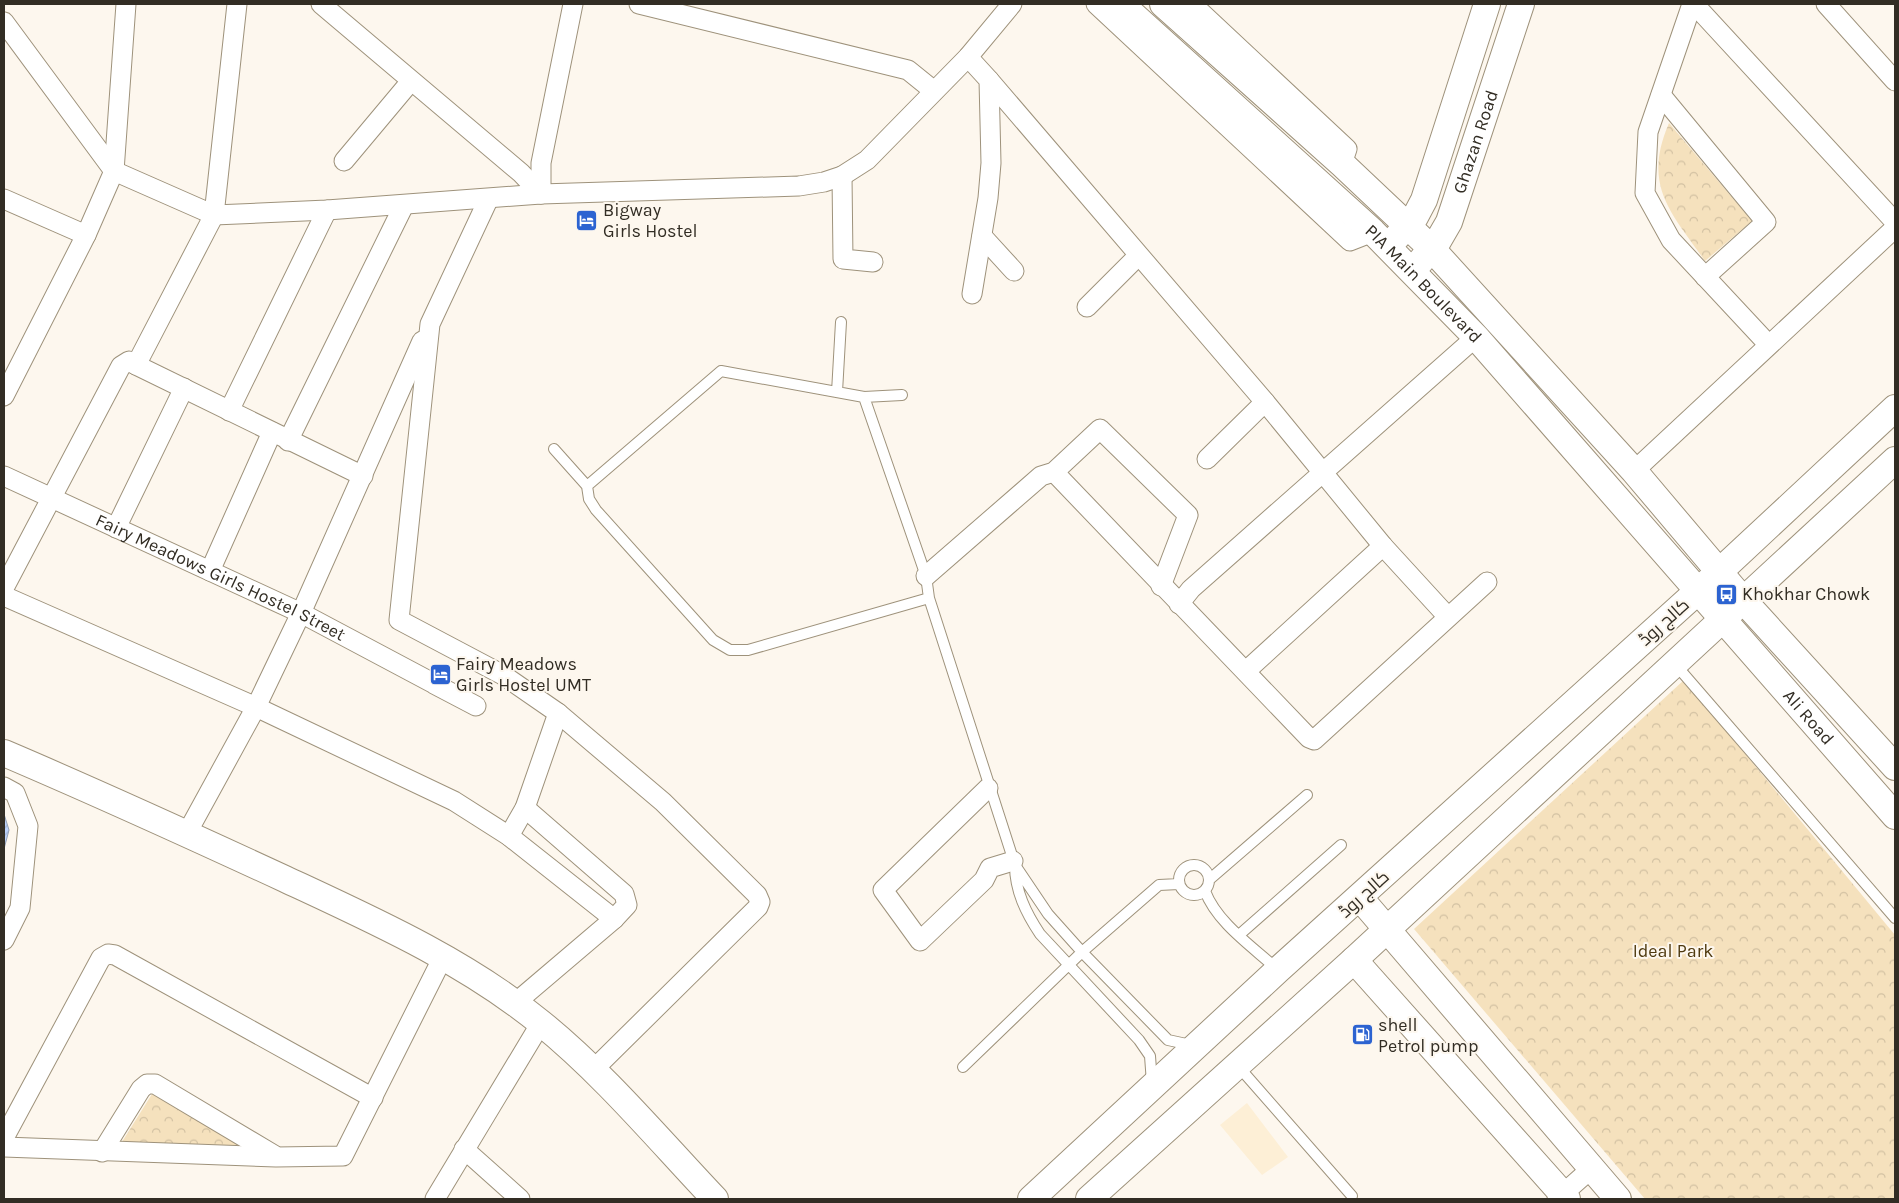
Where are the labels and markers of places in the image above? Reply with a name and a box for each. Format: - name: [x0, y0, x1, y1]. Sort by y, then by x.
- place label: Bigway Girls Hostel: [603, 199, 698, 242]
- hotel icon: Bigway Girls Hostel: [575, 208, 599, 232]
- bus stop icon: Khokhar Chowk: [1714, 582, 1738, 606]
- place label: Khokhar Chowk: [1742, 583, 1870, 605]
- place label: Fairy Meadows Girls Hostel UMT: [456, 653, 591, 696]
- hotel icon: Fairy Meadows Girls Hostel UMT: [428, 662, 452, 686]
- place label: shell Petrol pump: [1378, 1014, 1478, 1057]
- fuel station icon: shell Petrol pump: [1350, 1023, 1374, 1047]

